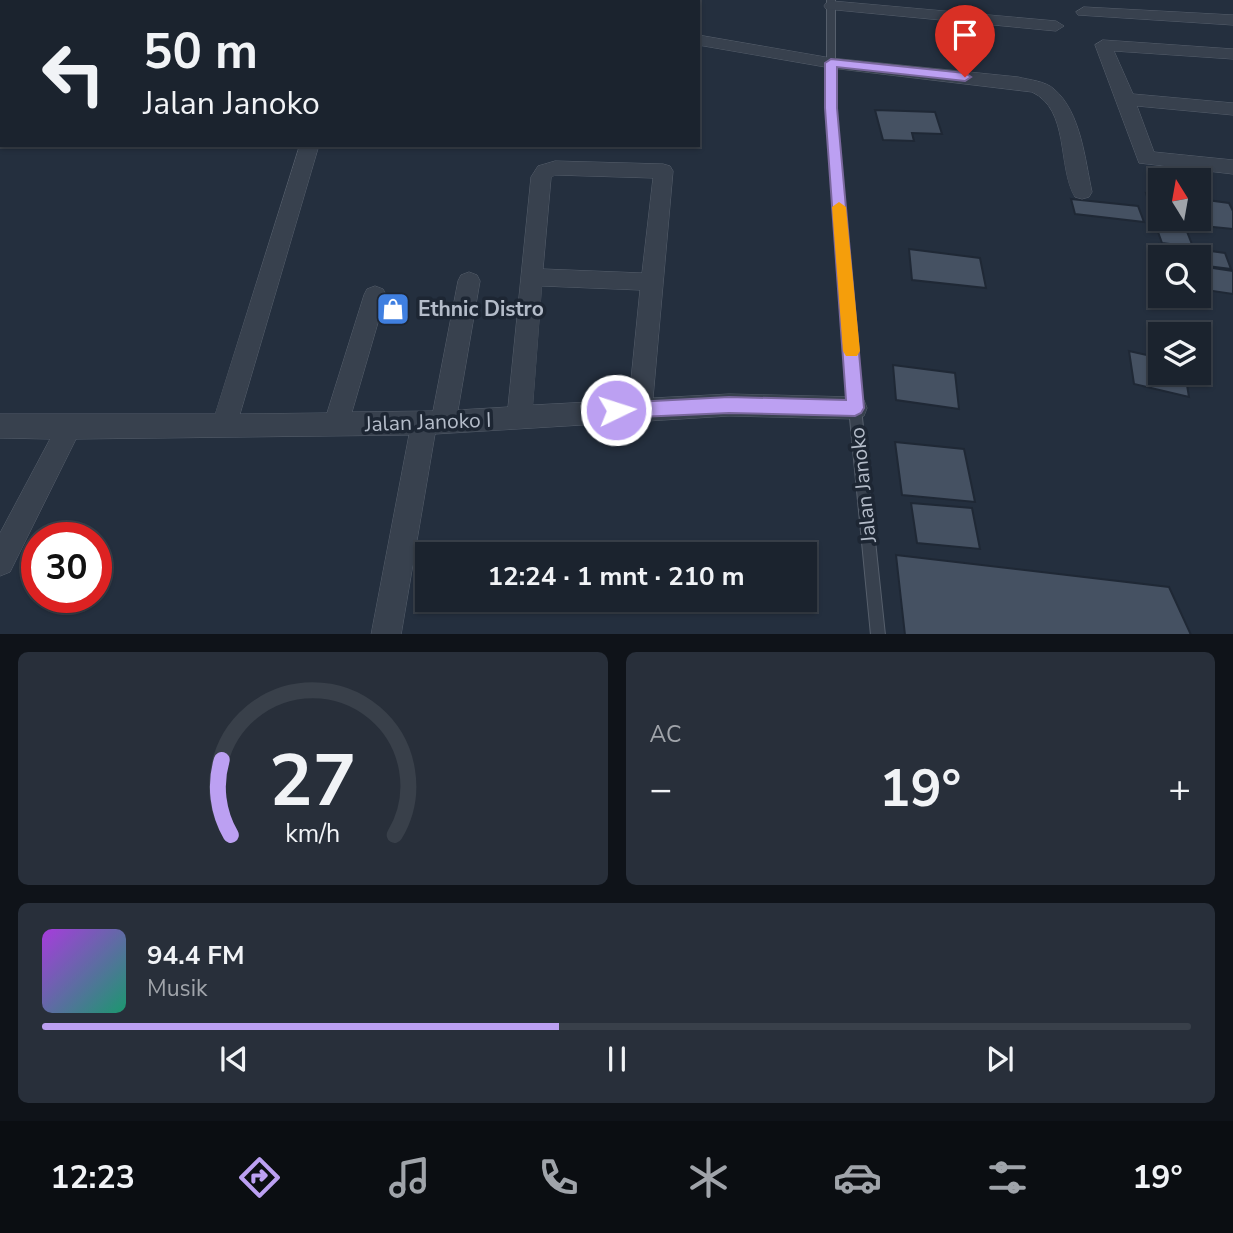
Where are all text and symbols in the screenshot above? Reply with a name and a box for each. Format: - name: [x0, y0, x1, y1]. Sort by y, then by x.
- pin: [935, 5, 995, 77]
- icon: arrive: [946, 16, 984, 54]
- text: 50 m: [143, 18, 258, 85]
- icon: left: [28, 28, 119, 119]
- text: Jalan Janoko: [143, 82, 320, 125]
- north arrow: [1148, 168, 1211, 231]
- map controls: [1148, 168, 1211, 385]
- button: search: [1148, 245, 1211, 308]
- shop icon: Ethnic Distro: [374, 290, 412, 328]
- place label: Ethnic Distro: [418, 295, 544, 323]
- button: layers: [1148, 322, 1211, 385]
- position arrow: [579, 373, 653, 447]
- street label: Jalan Janoko I: [363, 406, 492, 438]
- street label: Jalan Janoko: [843, 426, 883, 545]
- speed limit sign: 30: [21, 522, 112, 613]
- text: 12:24 · 1 mnt · 210 m: [487, 559, 745, 594]
- text: AC: [650, 719, 681, 750]
- text: 27: [269, 731, 356, 831]
- text: 19°: [879, 753, 961, 824]
- text: −: [650, 764, 672, 815]
- text: +: [1168, 764, 1191, 815]
- text: km/h: [285, 816, 340, 850]
- text: 94.4 FM: [147, 938, 244, 973]
- text: Musik: [147, 973, 207, 1004]
- icon: previous: [215, 1040, 253, 1078]
- icon: pause: [598, 1040, 636, 1078]
- icon: next: [981, 1040, 1019, 1078]
- icon: directions: [235, 1153, 284, 1202]
- icon: music: [385, 1153, 434, 1202]
- icon: phone: [534, 1153, 583, 1202]
- icon: climate: [684, 1153, 733, 1202]
- icon: car: [833, 1153, 882, 1202]
- icon: filters: [983, 1153, 1032, 1202]
- text: 12:23: [50, 1156, 135, 1199]
- text: 19°: [1132, 1156, 1183, 1199]

